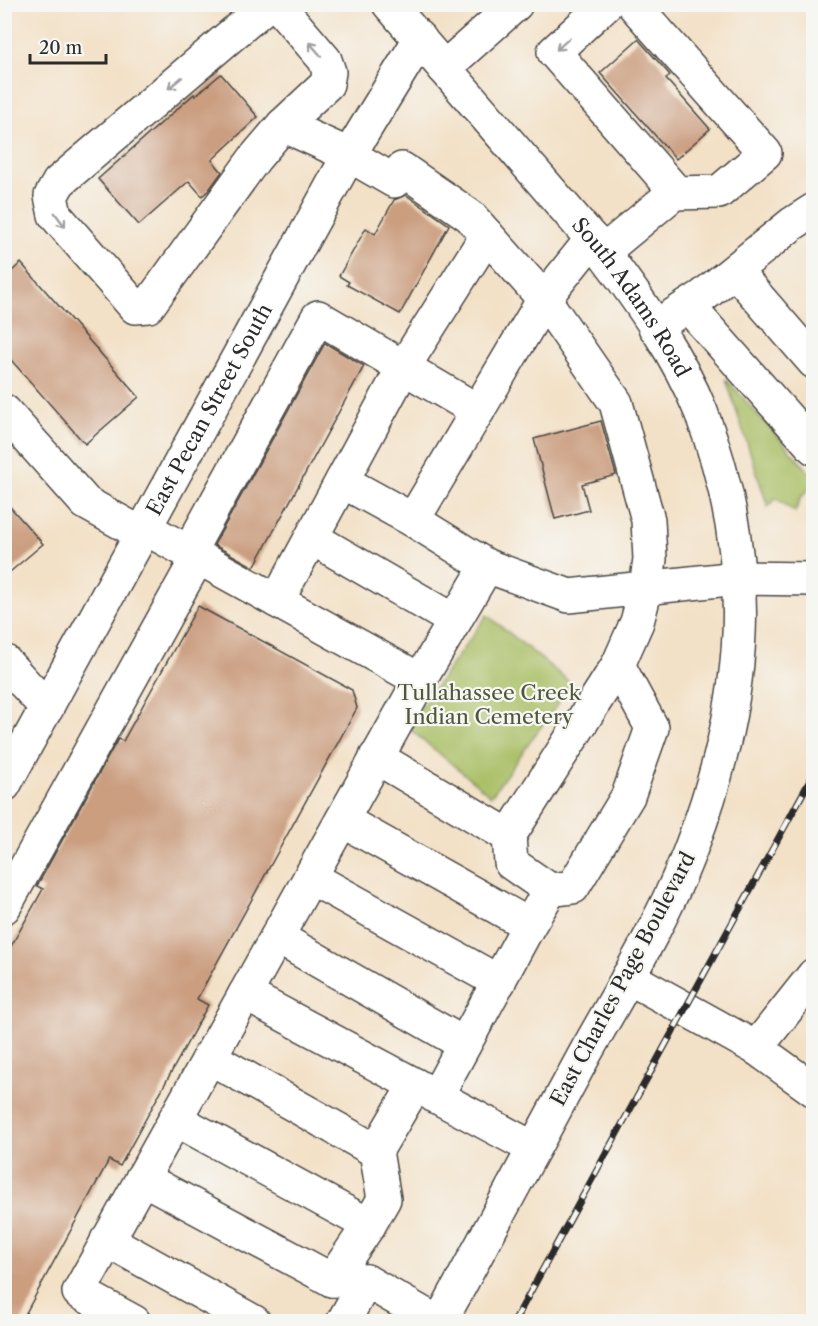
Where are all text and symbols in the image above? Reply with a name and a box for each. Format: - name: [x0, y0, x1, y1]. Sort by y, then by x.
- scale bar: [30, 27, 106, 65]
- text: 20 m: [39, 37, 83, 59]
- one-way arrow: [556, 37, 571, 51]
- one-way arrow: [309, 41, 323, 57]
- one-way arrow: [168, 76, 183, 90]
- one-way arrow: [53, 212, 66, 228]
- street label: South Adams Road: [567, 212, 696, 381]
- street label: East Pecan Street South: [141, 299, 277, 520]
- park label: Tullahassee Creek Indian Cemetery: [397, 680, 582, 729]
- street label: East Charles Page Boulevard: [545, 847, 700, 1110]

